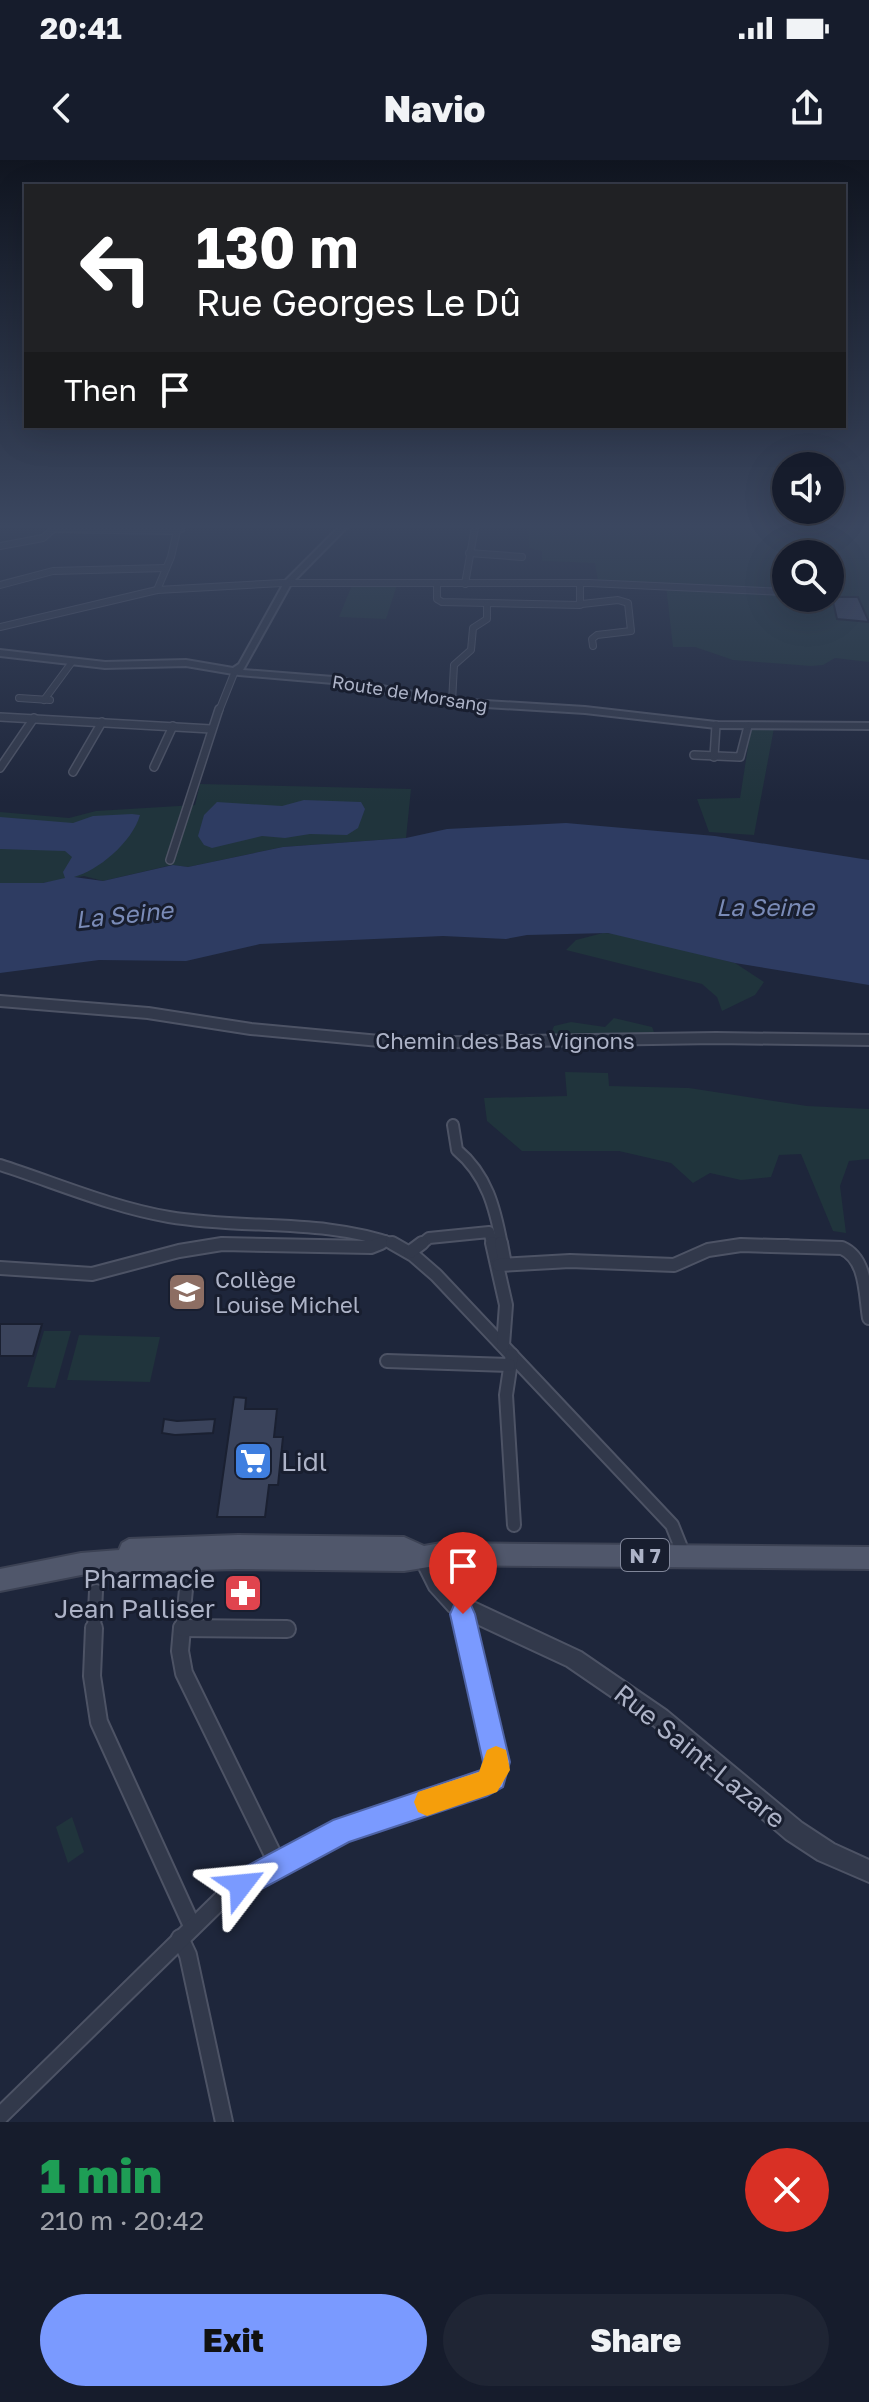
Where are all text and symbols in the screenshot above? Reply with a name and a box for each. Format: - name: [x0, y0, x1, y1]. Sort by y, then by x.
- text: 20:41: [40, 10, 122, 46]
- icon: back: [40, 86, 84, 130]
- icon: share: [785, 86, 829, 130]
- text: Navio: [384, 87, 485, 130]
- text: 130 m: [196, 213, 358, 280]
- icon: left: [64, 216, 168, 320]
- text: Rue Georges Le Dû: [196, 281, 521, 324]
- icon: arrive: [153, 368, 197, 412]
- text: Then: [64, 372, 137, 408]
- map controls: [772, 452, 844, 612]
- button: sound: [772, 452, 844, 524]
- button: search: [772, 540, 844, 612]
- street label: Route de Morsang: [331, 670, 489, 716]
- water label: La Seine: [716, 892, 816, 921]
- water label: La Seine: [74, 894, 176, 934]
- street label: Chemin des Bas Vignons: [375, 1027, 635, 1054]
- place label: Collège Louise Michel: [215, 1266, 360, 1318]
- school or university icon: Collège Louise Michel: [166, 1271, 208, 1313]
- supermarket icon: Lidl: [232, 1440, 274, 1482]
- place label: Lidl: [281, 1446, 327, 1477]
- pin: [429, 1532, 497, 1614]
- road number: N 7: [621, 1539, 669, 1571]
- icon: arrive: [441, 1544, 485, 1588]
- place label: Pharmacie Jean Palliser: [54, 1563, 215, 1624]
- pharmacy icon: Pharmacie Jean Palliser: [222, 1572, 264, 1614]
- street label: Rue Saint-Lazare: [608, 1678, 792, 1834]
- position arrow: [199, 1843, 283, 1927]
- text: 1 min: [40, 2146, 162, 2204]
- button: close: [745, 2148, 829, 2232]
- text: 210 m · 20:42: [40, 2205, 204, 2236]
- button: Exit: [40, 2294, 427, 2386]
- button: Share: [443, 2294, 829, 2386]

